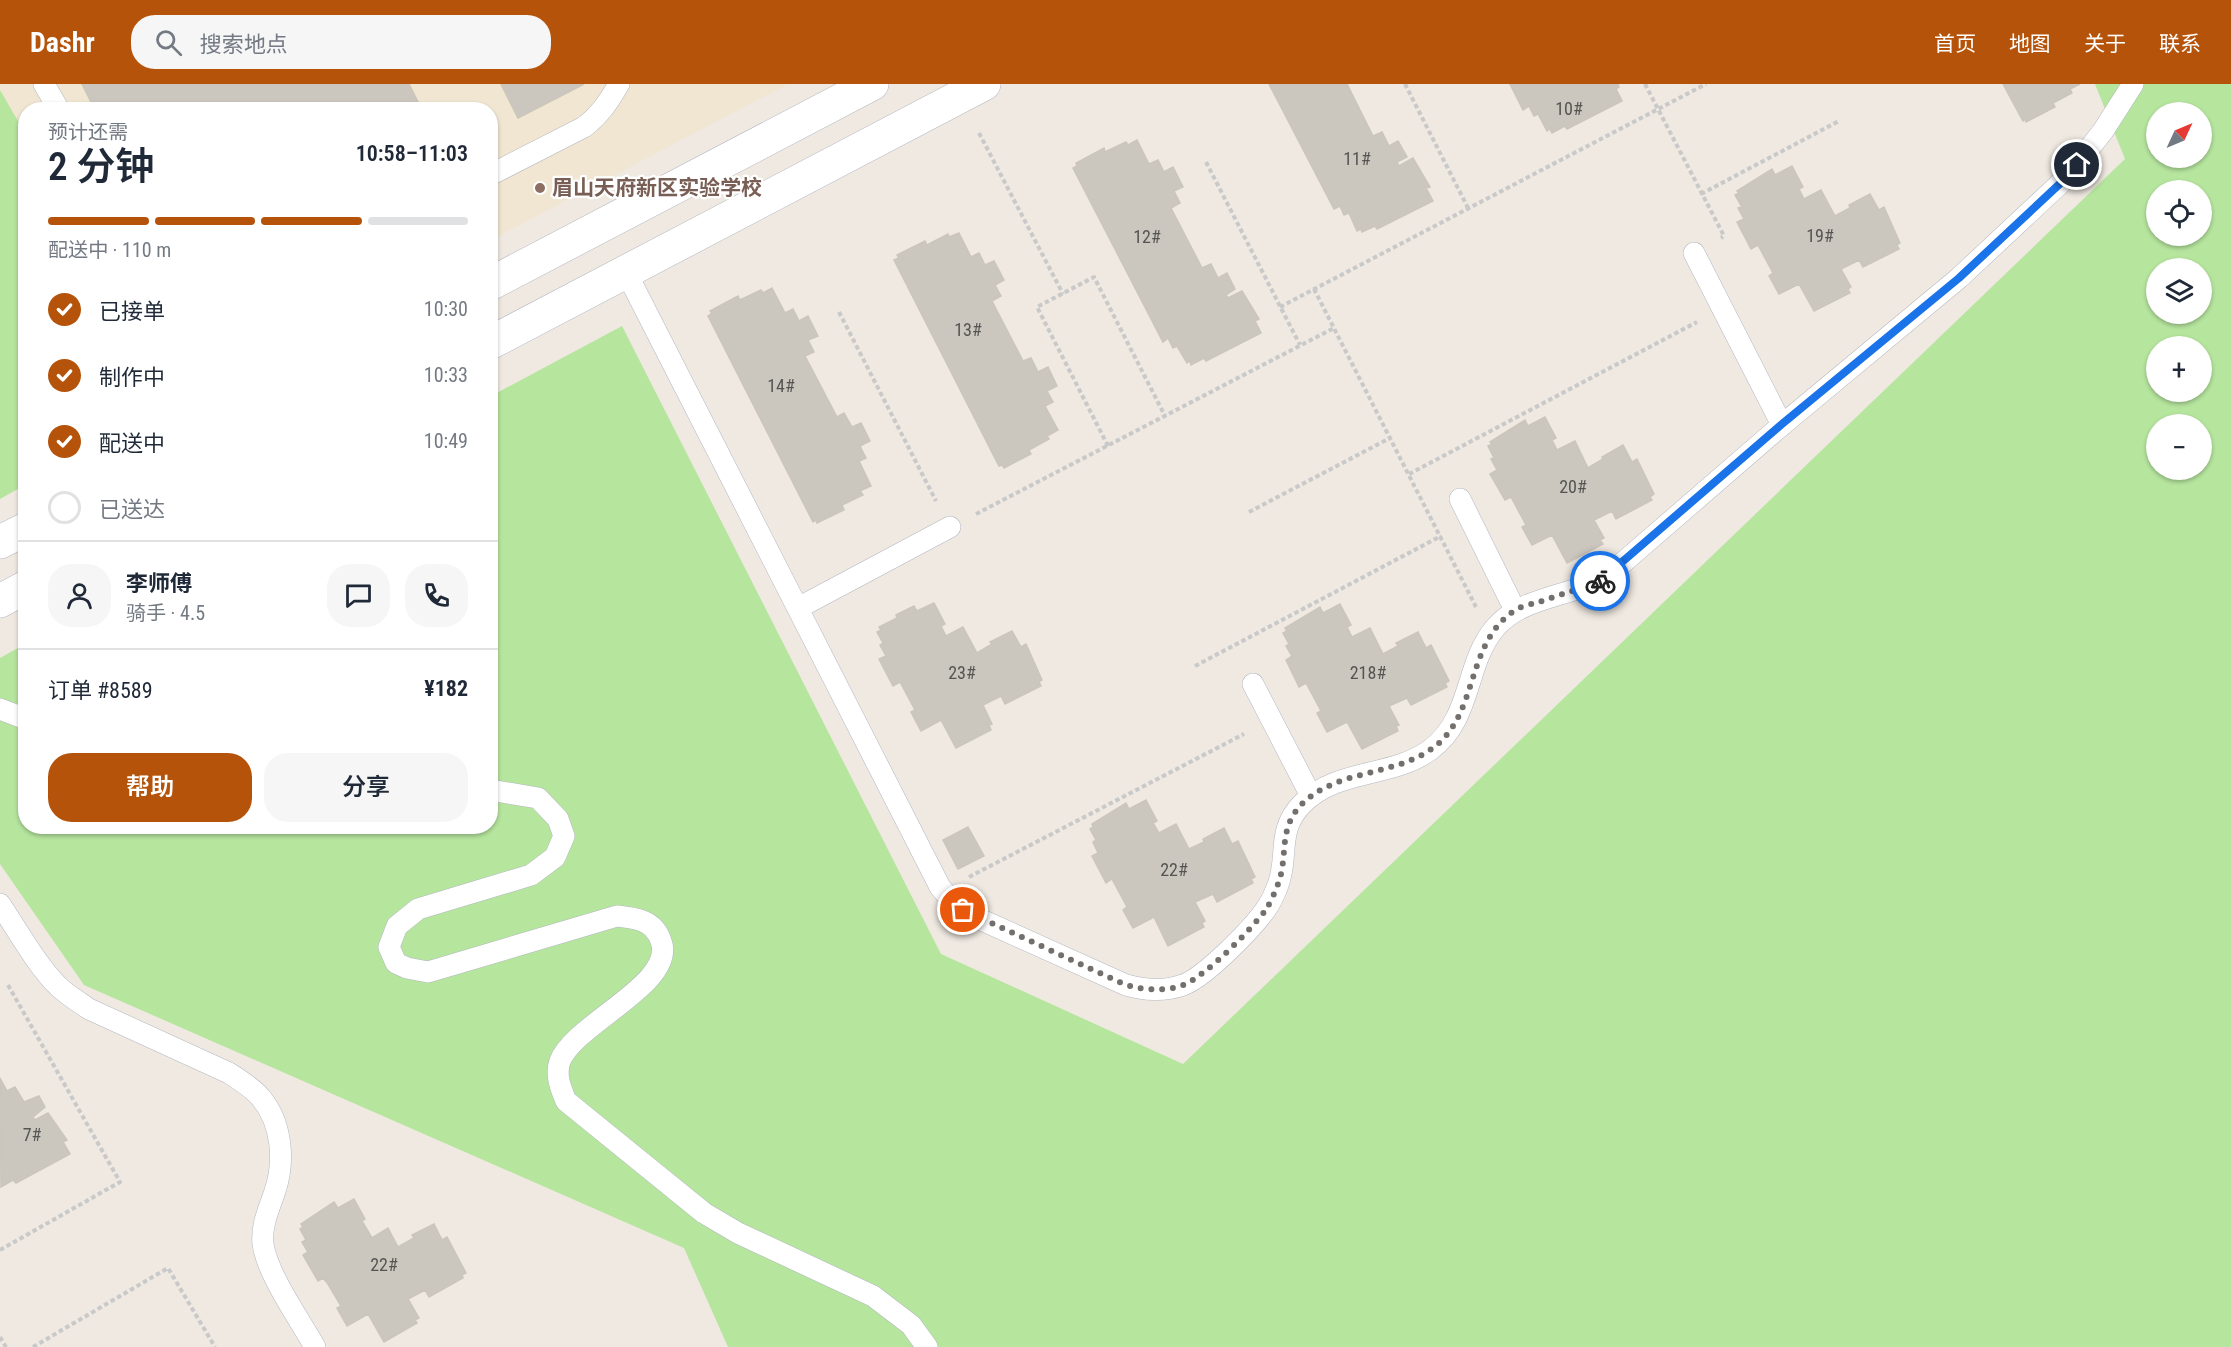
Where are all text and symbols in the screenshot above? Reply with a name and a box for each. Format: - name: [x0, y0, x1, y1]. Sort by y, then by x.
- search box: [131, 15, 551, 69]
- text: Dashr: [30, 26, 95, 59]
- icon: search: [152, 26, 185, 59]
- text: 搜索地点: [200, 32, 288, 57]
- text: 首页: [1934, 32, 1976, 56]
- text: 地图: [2009, 32, 2051, 56]
- text: 关于: [2084, 32, 2126, 56]
- text: 联系: [2159, 32, 2201, 56]
- house number: 10#: [1555, 98, 1583, 119]
- north arrow: [2146, 102, 2212, 168]
- map controls: [2146, 102, 2212, 480]
- text: 预计还需: [48, 120, 128, 144]
- pin: [2051, 139, 2102, 190]
- text: 10:58–11:03: [356, 141, 468, 166]
- text: 2 分钟: [48, 144, 155, 190]
- house number: 11#: [1343, 148, 1371, 169]
- icon: home: [2060, 148, 2093, 181]
- place label: 眉山天府新区实验学校: [552, 176, 762, 200]
- button: locate: [2146, 180, 2212, 246]
- marker: 眉山天府新区实验学校: [533, 181, 547, 195]
- house number: 19#: [1806, 225, 1834, 246]
- house number: 12#: [1133, 226, 1161, 247]
- text: 配送中 · 110 m: [48, 238, 171, 262]
- button: layers: [2146, 258, 2212, 324]
- icon: check: [48, 293, 81, 326]
- text: 10:30: [424, 297, 468, 321]
- text: 已接单: [99, 299, 165, 324]
- house number: 13#: [954, 319, 982, 340]
- button: +: [2146, 336, 2212, 402]
- icon: check: [48, 359, 81, 392]
- text: 10:33: [424, 363, 468, 387]
- text: 制作中: [99, 365, 165, 390]
- house number: 14#: [767, 375, 795, 396]
- button: −: [2146, 414, 2212, 480]
- icon: check: [48, 425, 81, 458]
- text: 10:49: [424, 429, 468, 453]
- text: 配送中: [99, 431, 165, 456]
- house number: 20#: [1559, 476, 1587, 497]
- text: 已送达: [99, 497, 165, 522]
- courier: [1570, 551, 1630, 611]
- button: person: [48, 564, 111, 627]
- button: chat: [327, 564, 390, 627]
- button: phone: [405, 564, 468, 627]
- icon: bike: [1584, 565, 1617, 598]
- text: 李师傅: [126, 571, 192, 596]
- text: 骑手 · 4.5: [126, 601, 205, 625]
- house number: 23#: [948, 662, 976, 683]
- house number: 218#: [1350, 662, 1386, 683]
- text: ¥182: [424, 676, 468, 701]
- text: 订单 #8589: [48, 678, 153, 703]
- button: 帮助: [48, 753, 252, 822]
- button: 分享: [264, 753, 468, 822]
- house number: 22#: [1160, 859, 1188, 880]
- pin: [937, 884, 988, 935]
- icon: bag: [946, 893, 979, 926]
- house number: 7#: [23, 1124, 42, 1145]
- house number: 22#: [370, 1254, 398, 1275]

